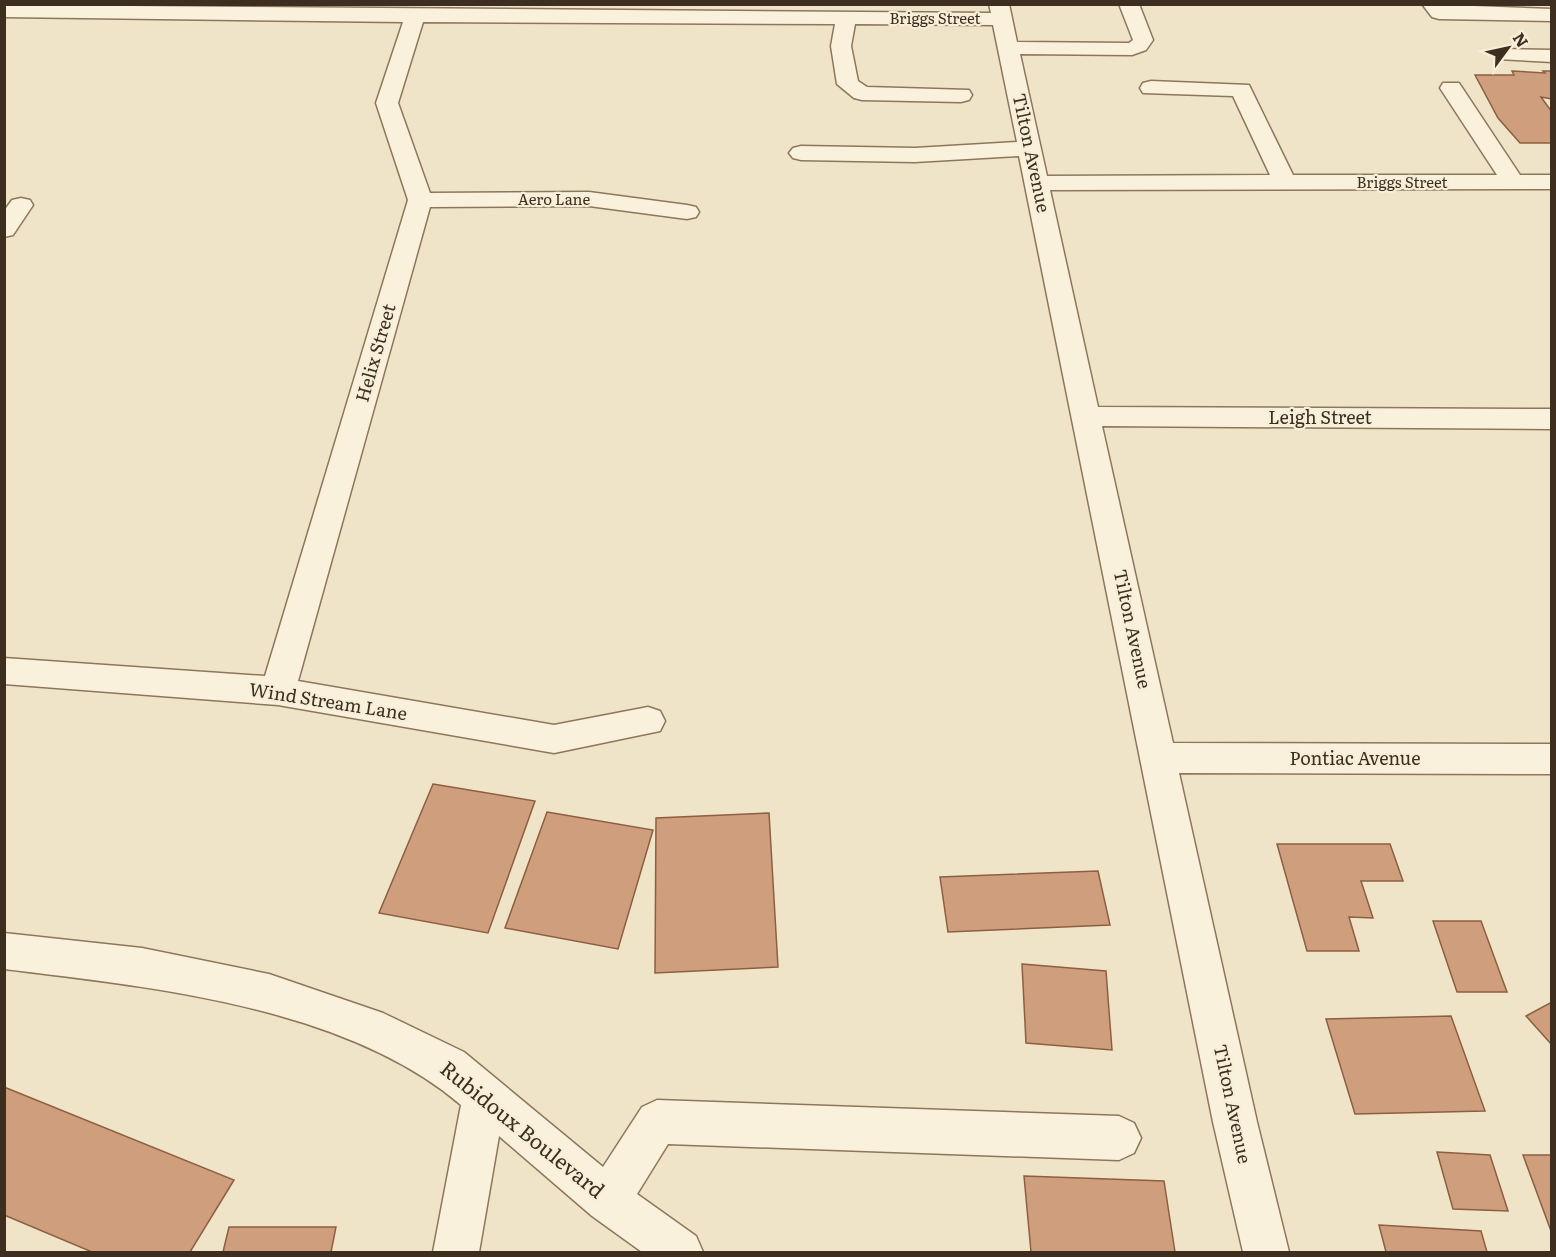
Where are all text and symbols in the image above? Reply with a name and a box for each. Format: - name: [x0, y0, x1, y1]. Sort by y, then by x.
- street label: Briggs Street: [889, 6, 981, 29]
- north arrow: [1478, 18, 1538, 78]
- text: N: [1508, 27, 1535, 51]
- street label: Tilton Avenue: [1007, 91, 1058, 215]
- street label: Briggs Street: [1356, 170, 1448, 193]
- street label: Aero Lane: [518, 187, 590, 210]
- street label: Helix Street: [348, 299, 402, 405]
- street label: Leigh Street: [1268, 403, 1373, 430]
- street label: Tilton Avenue: [1108, 567, 1159, 691]
- street label: Wind Stream Lane: [247, 675, 409, 726]
- street label: Pontiac Avenue: [1289, 744, 1421, 771]
- street label: Tilton Avenue: [1208, 1042, 1259, 1166]
- street label: Rubidoux Boulevard: [435, 1052, 613, 1204]

